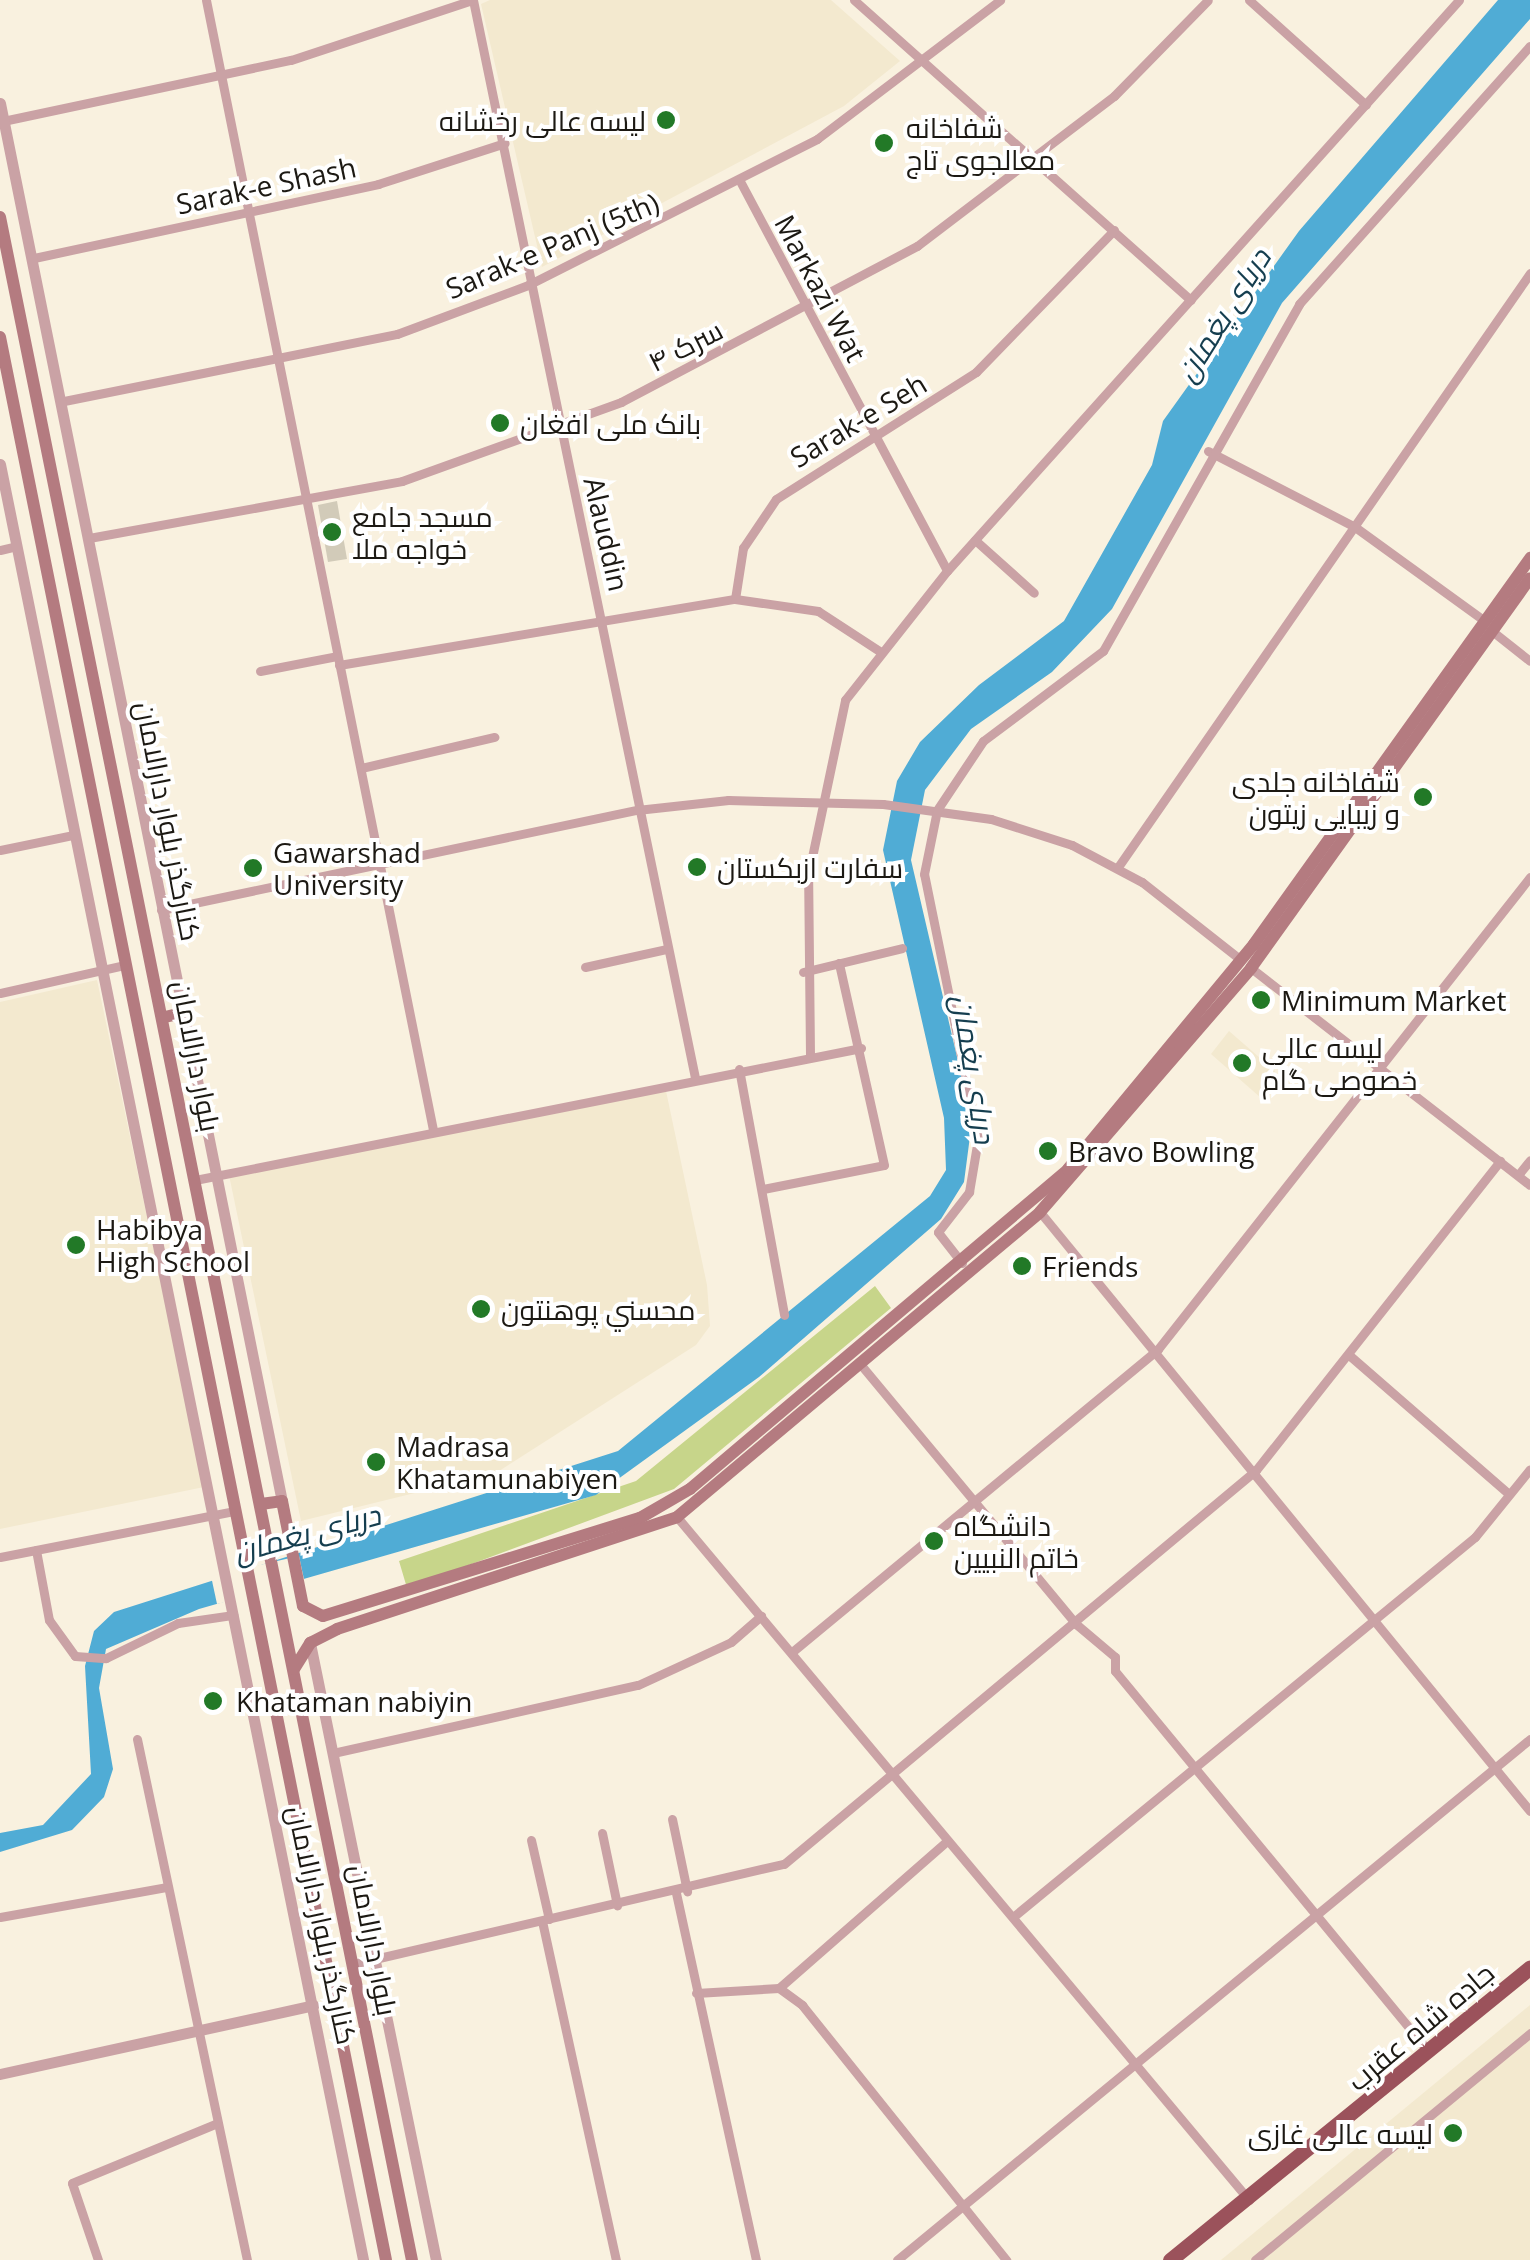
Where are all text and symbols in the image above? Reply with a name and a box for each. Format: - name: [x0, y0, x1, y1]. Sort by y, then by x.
- place label: لیسه عالی رخشانه: [439, 103, 646, 137]
- marker: لیسه عالی رخشانه: [655, 109, 677, 131]
- place label: شفاخانه معالجوی تاج: [906, 110, 1055, 176]
- marker: شفاخانه معالجوی تاج: [871, 130, 897, 156]
- street label: Sarak-e Shash: [173, 150, 359, 220]
- street label: Sarak-e Panj (5th): [440, 185, 664, 305]
- street label: Markazi Wat: [768, 209, 874, 367]
- water label: دریای پغمان: [1168, 242, 1278, 388]
- street label: سرک ۴: [642, 312, 728, 378]
- street label: Sarak-e Seh: [784, 366, 932, 474]
- place label: بانک ملی افغان: [520, 406, 701, 440]
- marker: بانک ملی افغان: [489, 412, 511, 434]
- street label: Alauddin: [578, 474, 636, 594]
- place label: مسجد جامع خواجه ملا: [352, 499, 493, 565]
- marker: مسجد جامع خواجه ملا: [321, 521, 343, 543]
- street label: کنارگذر بلوار دارالامان: [129, 698, 209, 944]
- place label: شفاخانه جلدی و زیبایی زیتون: [1232, 764, 1400, 830]
- marker: شفاخانه جلدی و زیبایی زیتون: [1410, 784, 1436, 810]
- place label: Gawarshad University: [273, 835, 421, 901]
- place label: سفارت ازبکستان: [717, 850, 903, 884]
- marker: سفارت ازبکستان: [686, 856, 708, 878]
- marker: Gawarshad University: [242, 857, 264, 879]
- street label: بلوار دارالامان: [166, 978, 228, 1134]
- place label: Minimum Market: [1281, 983, 1506, 1017]
- marker: Minimum Market: [1250, 989, 1272, 1011]
- water label: دریای پغمان: [944, 992, 1004, 1146]
- place label: لیسه عالی خصوصی گام: [1262, 1030, 1417, 1096]
- marker: لیسه عالی خصوصی گام: [1231, 1052, 1253, 1074]
- place label: Bravo Bowling: [1068, 1134, 1254, 1168]
- marker: Bravo Bowling: [1037, 1140, 1059, 1162]
- place label: Habibya High School: [96, 1212, 250, 1278]
- marker: Habibya High School: [65, 1234, 87, 1256]
- place label: Friends: [1042, 1249, 1138, 1283]
- marker: Friends: [1011, 1255, 1033, 1277]
- place label: محسني پوهنتون: [501, 1292, 696, 1326]
- marker: محسني پوهنتون: [470, 1298, 492, 1320]
- place label: Madrasa Khatamunabiyen: [396, 1429, 618, 1495]
- marker: Madrasa Khatamunabiyen: [365, 1451, 387, 1473]
- water label: دریای پغمان: [230, 1496, 384, 1570]
- place label: دانشگاه خاتم النبیین: [954, 1508, 1079, 1574]
- marker: دانشگاه خاتم النبیین: [923, 1530, 945, 1552]
- place label: Khataman nabiyin: [236, 1684, 473, 1718]
- marker: Khataman nabiyin: [200, 1688, 226, 1714]
- street label: کنارگذر بلوار دارالامان: [281, 1803, 365, 2047]
- street label: بلوار دارالامان: [343, 1862, 405, 2018]
- street label: جاده شاه عقرب: [1340, 1955, 1500, 2097]
- place label: لیسه عالی غازی: [1248, 2116, 1433, 2150]
- marker: لیسه عالی غازی: [1442, 2122, 1464, 2144]

